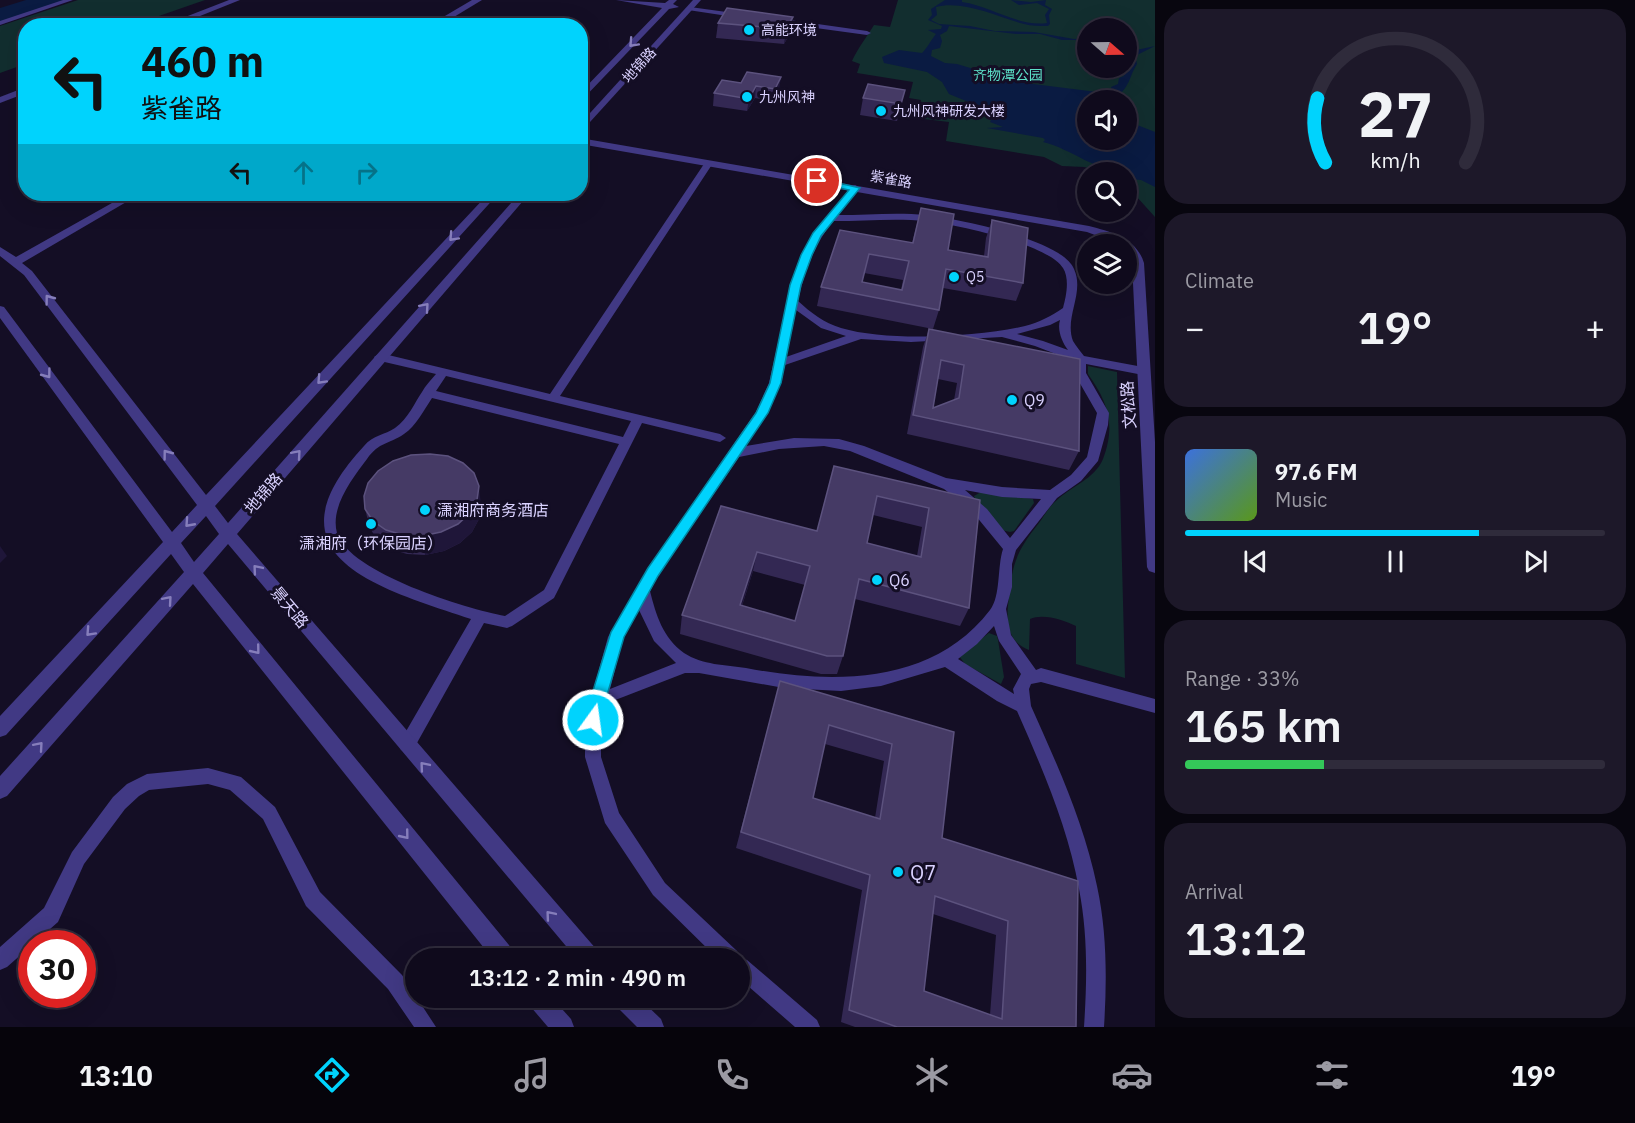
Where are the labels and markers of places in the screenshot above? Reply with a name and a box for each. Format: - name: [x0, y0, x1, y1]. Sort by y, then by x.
- place label: 高能环境: [761, 21, 817, 39]
- marker: 高能环境: [742, 23, 756, 37]
- place label: 九州风神: [759, 88, 815, 106]
- marker: 九州风神: [740, 90, 754, 104]
- place label: 九州风神研发大楼: [893, 102, 1005, 120]
- marker: 九州风神研发大楼: [874, 104, 888, 118]
- pin: [791, 155, 842, 206]
- place label: Q5: [966, 268, 984, 286]
- marker: Q5: [947, 270, 961, 284]
- place label: Q9: [1024, 390, 1045, 410]
- marker: Q9: [1005, 393, 1019, 407]
- place label: 潇湘府商务酒店: [437, 500, 549, 520]
- marker: 潇湘府商务酒店: [418, 503, 432, 517]
- marker: 潇湘府（环保园店）: [364, 517, 378, 531]
- place label: 潇湘府（环保园店）: [299, 533, 443, 553]
- place label: Q6: [889, 570, 910, 590]
- marker: Q6: [870, 573, 884, 587]
- place label: Q7: [910, 859, 936, 886]
- marker: Q7: [891, 865, 905, 879]

